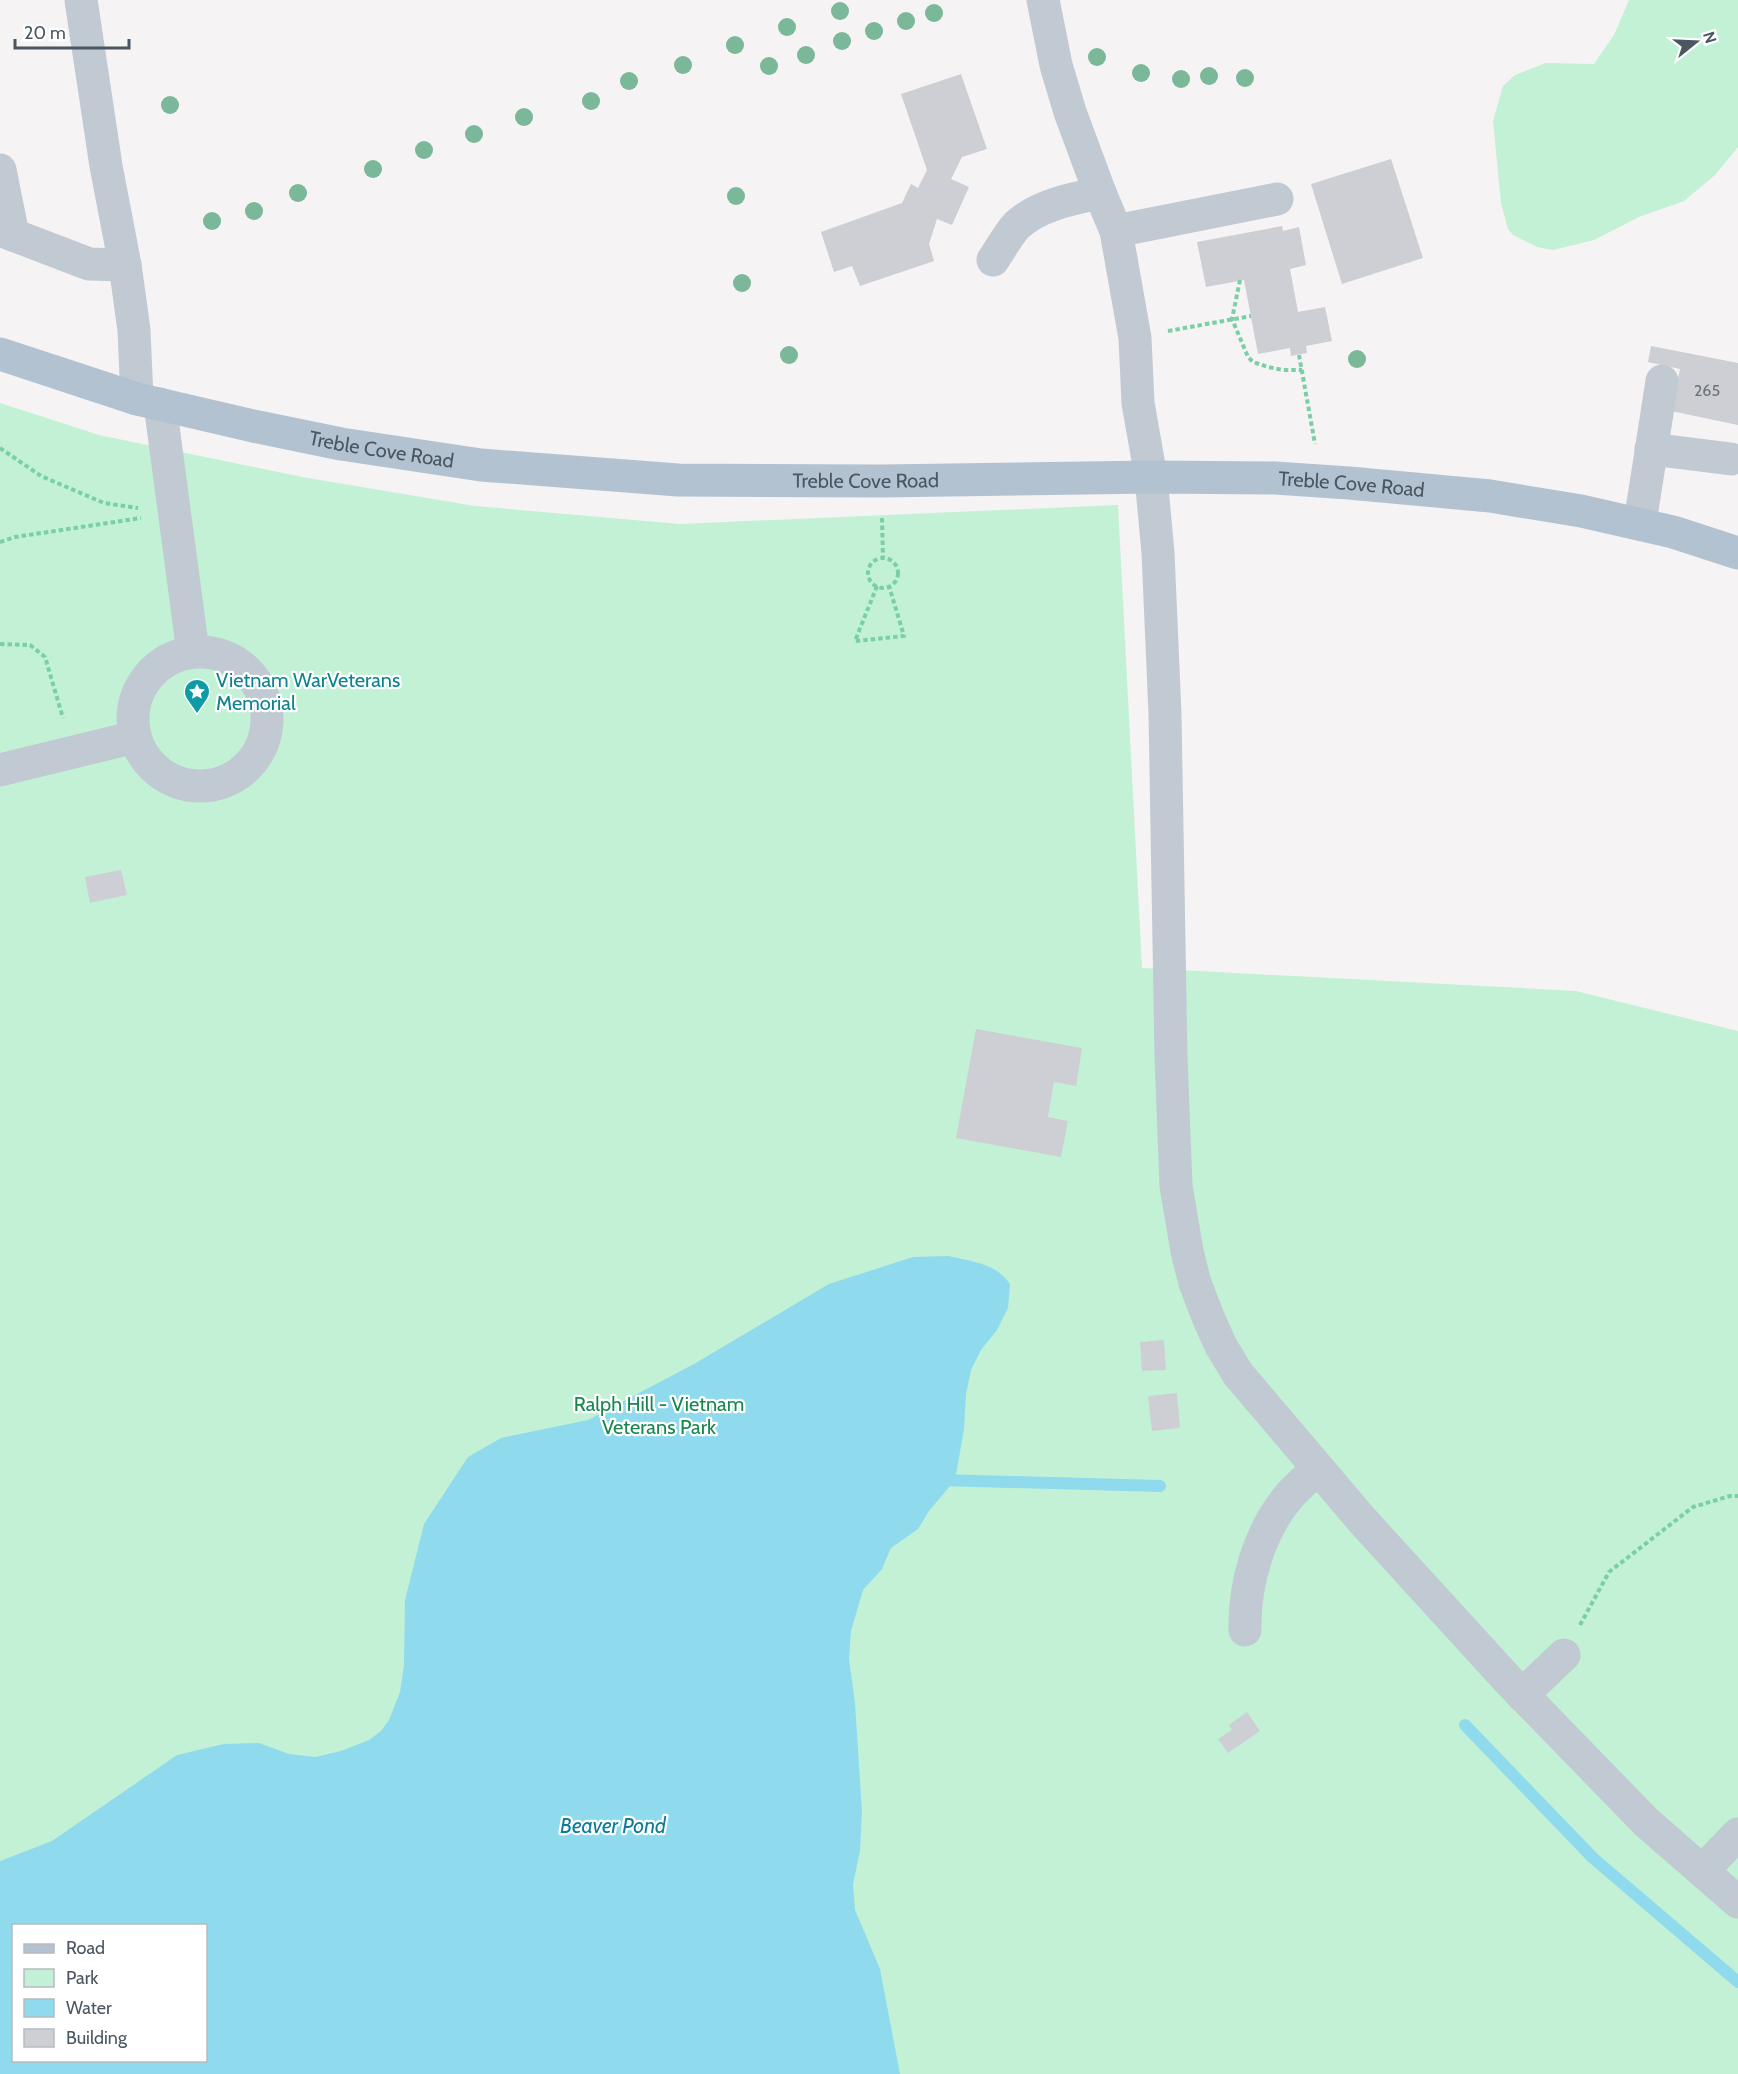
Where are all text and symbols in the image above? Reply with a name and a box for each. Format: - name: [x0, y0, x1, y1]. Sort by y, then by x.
- scale bar: [15, 12, 129, 50]
- north arrow: [1666, 12, 1726, 72]
- text: 20 m: [24, 22, 66, 44]
- text: N: [1699, 29, 1721, 46]
- house number: 265: [1694, 381, 1720, 400]
- street label: Treble Cove Road: [307, 426, 456, 473]
- street label: Treble Cove Road: [1278, 466, 1426, 502]
- street label: Treble Cove Road: [792, 468, 939, 493]
- place label: Vietnam WarVeterans Memorial: [216, 668, 400, 715]
- place icon: Vietnam WarVeterans Memorial: [182, 677, 212, 715]
- park label: Ralph Hill - Vietnam Veterans Park: [574, 1392, 744, 1439]
- water label: Beaver Pond: [560, 1813, 667, 1838]
- legend: [12, 1924, 207, 2062]
- text: Road: [66, 1937, 105, 1959]
- text: Park: [66, 1967, 99, 1989]
- text: Water: [66, 1997, 112, 2019]
- text: Building: [66, 2027, 128, 2049]

